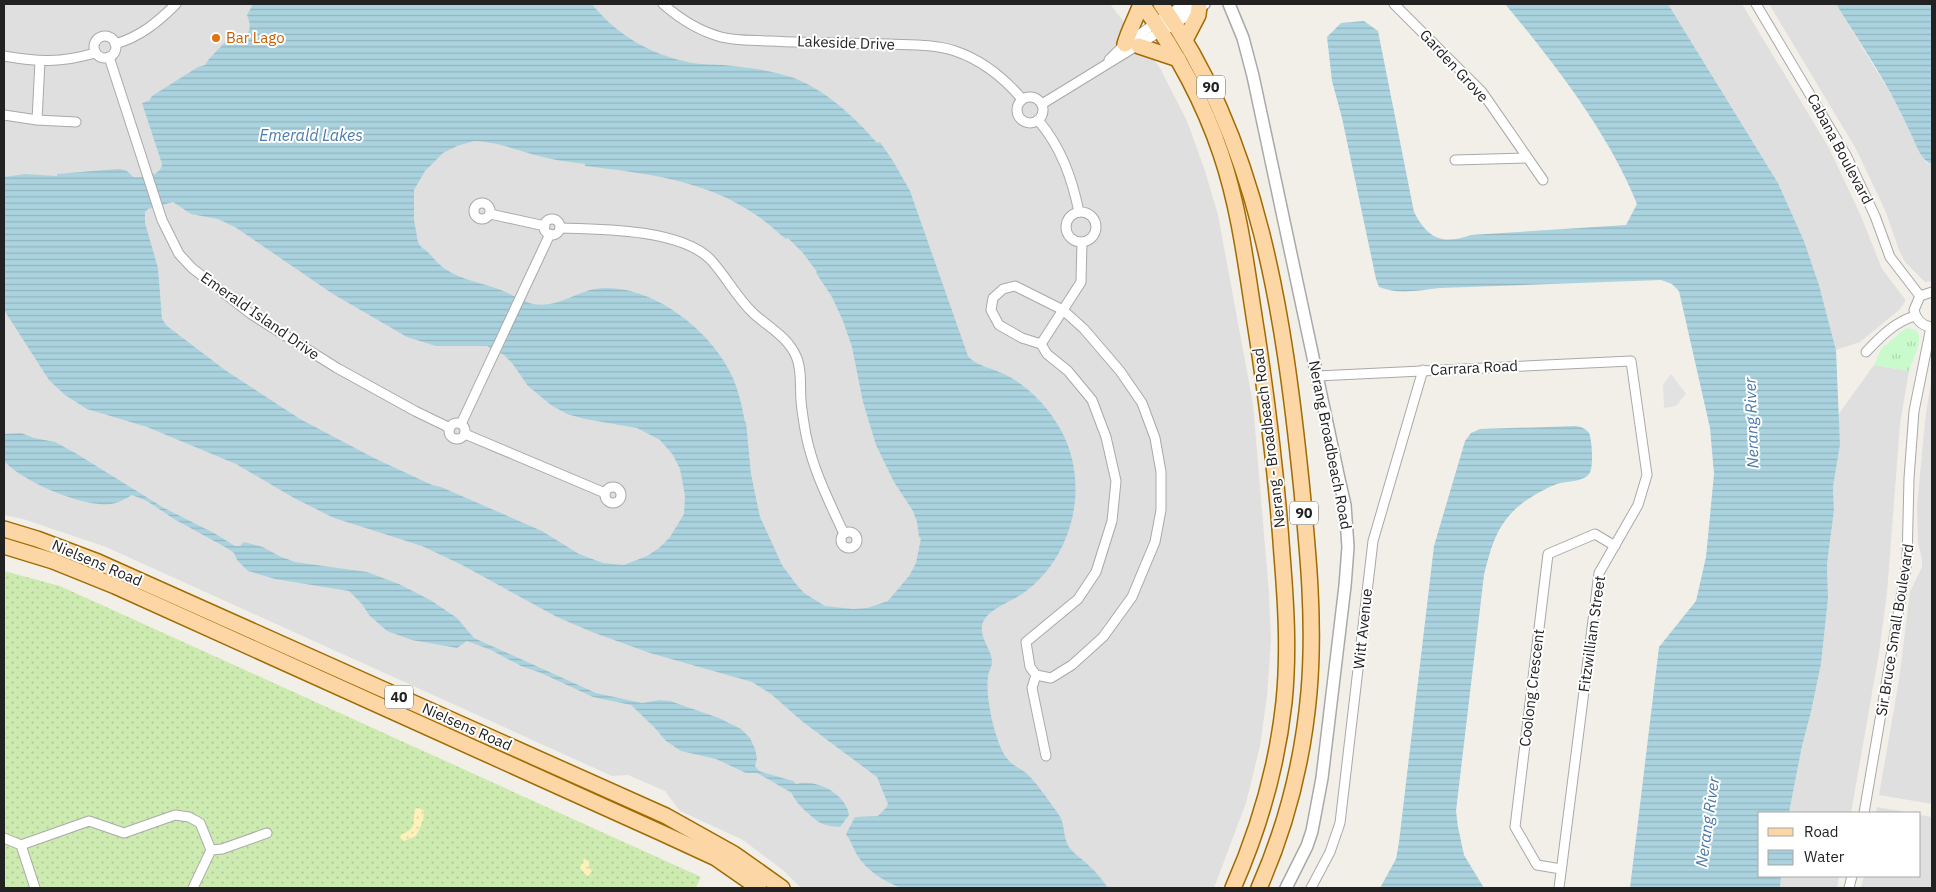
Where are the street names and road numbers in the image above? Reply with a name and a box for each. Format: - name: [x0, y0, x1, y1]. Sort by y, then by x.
- street label: Garden Grove: [1416, 25, 1493, 106]
- street label: Lakeside Drive: [797, 31, 895, 54]
- road number: 90: [1197, 75, 1225, 98]
- street label: Cabana Boulevard: [1803, 90, 1878, 207]
- street label: Emerald Island Drive: [197, 267, 323, 364]
- street label: Nerang - Broadbeach Road: [1248, 347, 1289, 529]
- street label: Carrara Road: [1430, 356, 1518, 379]
- street label: Nerang Broadbeach Road: [1305, 359, 1356, 531]
- road number: 90: [1290, 502, 1318, 524]
- street label: Nielsens Road: [49, 535, 145, 590]
- street label: Sir Bruce Small Boulevard: [1871, 542, 1918, 717]
- street label: Fitzwilliam Street: [1574, 575, 1609, 693]
- street label: Witt Avenue: [1349, 588, 1376, 670]
- street label: Coolong Crescent: [1515, 628, 1548, 748]
- road number: 40: [385, 686, 413, 709]
- street label: Nielsens Road: [419, 698, 515, 755]

